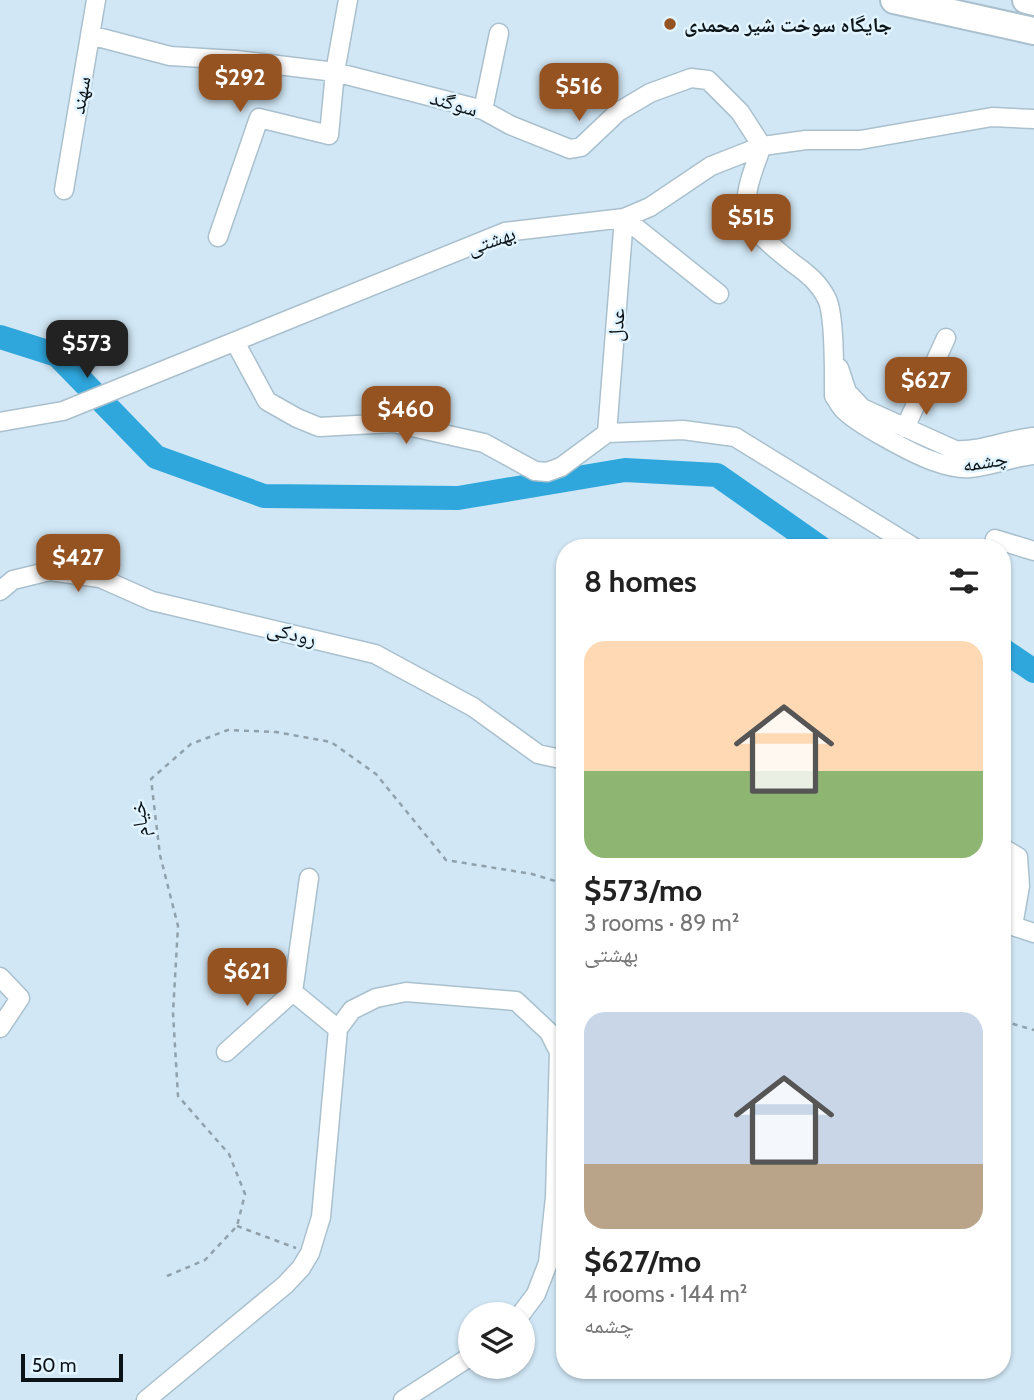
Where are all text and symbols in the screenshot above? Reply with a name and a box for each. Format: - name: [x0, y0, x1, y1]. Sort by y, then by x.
- place label: جایگاه سوخت شیر محمدی: [684, 12, 892, 37]
- marker: جایگاه سوخت شیر محمدی: [662, 16, 678, 32]
- pin: $292: [199, 54, 281, 114]
- text: $292: [215, 63, 265, 91]
- pin: $516: [538, 64, 620, 123]
- text: $516: [555, 72, 603, 100]
- street label: سهند: [64, 74, 96, 116]
- street label: سوگند: [427, 84, 481, 122]
- pin: $515: [710, 194, 792, 254]
- text: $515: [728, 203, 774, 231]
- street label: بهشتی: [463, 220, 519, 261]
- street label: عدل: [602, 307, 630, 342]
- pin: $573: [46, 320, 128, 380]
- text: $573: [62, 329, 112, 357]
- pin: $627: [885, 358, 967, 417]
- text: $627: [901, 366, 951, 394]
- pin: $460: [365, 386, 447, 446]
- text: $460: [378, 395, 434, 423]
- street label: چشمه: [961, 445, 1009, 477]
- pin: $427: [37, 534, 119, 594]
- text: $427: [52, 543, 104, 571]
- icon: filters: [945, 562, 983, 600]
- text: 8 homes: [584, 563, 697, 600]
- street label: رودکی: [265, 615, 319, 652]
- icon: home: [721, 686, 847, 812]
- street label: خیام: [124, 799, 156, 839]
- text: $573/mo: [584, 872, 702, 909]
- text: 3 rooms · 89 m²: [584, 909, 739, 937]
- text: بهشتی: [584, 940, 638, 968]
- pin: $621: [206, 948, 288, 1008]
- text: $621: [224, 957, 270, 985]
- icon: home: [721, 1057, 847, 1183]
- text: $627/mo: [584, 1243, 701, 1280]
- text: 4 rooms · 144 m²: [584, 1280, 747, 1308]
- map controls: [458, 1302, 535, 1379]
- button: layers: [458, 1302, 535, 1379]
- text: چشمه: [584, 1311, 634, 1339]
- scale bar: [21, 1351, 122, 1383]
- text: 50 m: [32, 1354, 76, 1377]

